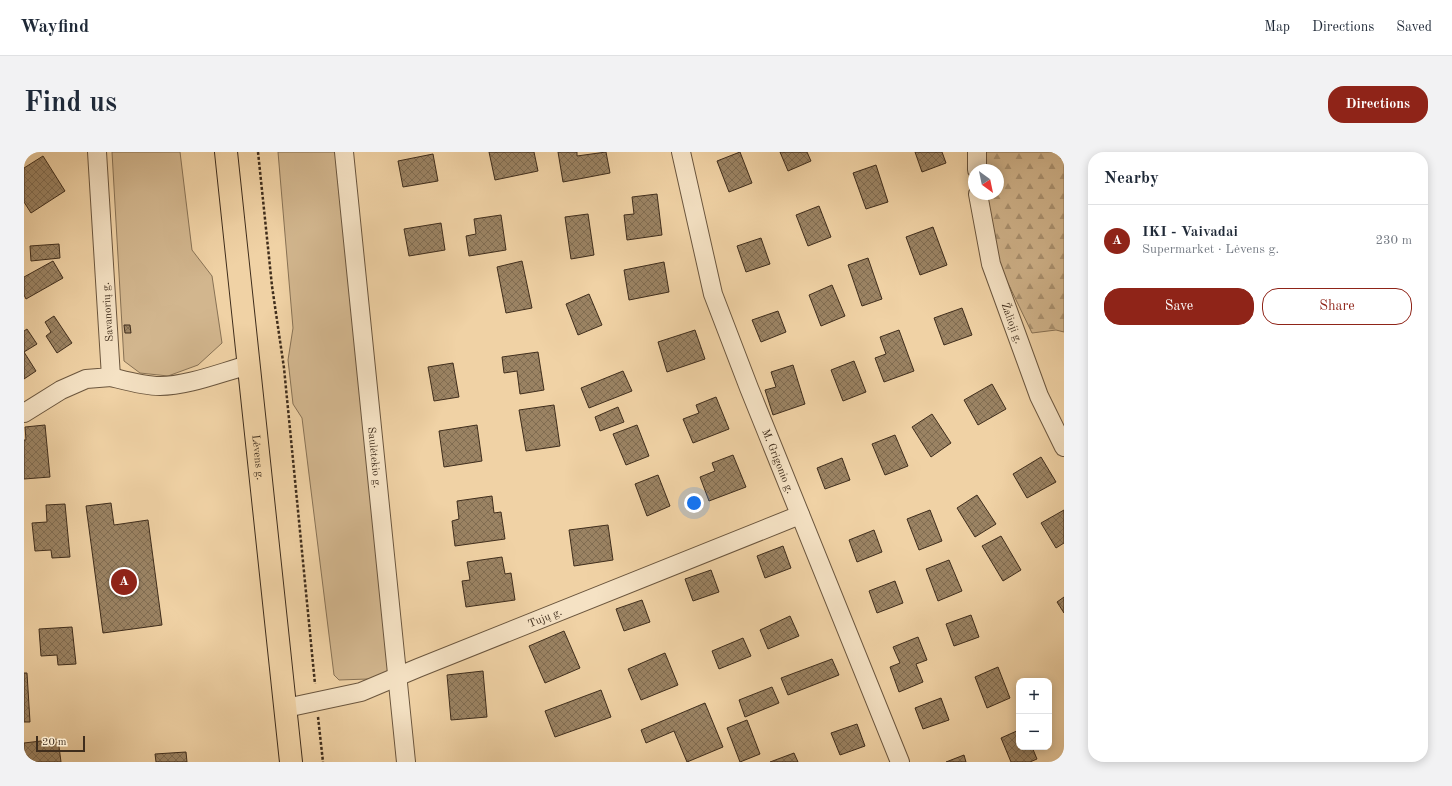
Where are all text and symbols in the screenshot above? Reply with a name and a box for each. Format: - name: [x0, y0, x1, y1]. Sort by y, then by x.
- text: Wayfind: [20, 18, 89, 37]
- text: Map: [1264, 20, 1290, 34]
- text: Directions: [1312, 20, 1374, 34]
- text: Saved: [1396, 20, 1432, 34]
- button: Directions: [1328, 86, 1428, 123]
- text: Find us: [24, 90, 117, 118]
- north arrow: [968, 164, 1004, 200]
- text: Nearby: [1104, 170, 1159, 187]
- text: IKI - Vaivadai: [1142, 225, 1238, 240]
- text: A: [1112, 234, 1122, 247]
- text: 230 m: [1375, 234, 1412, 247]
- text: Supermarket · Lėvens g.: [1142, 243, 1279, 256]
- street label: Savanorių g.: [101, 282, 116, 342]
- button: Save: [1104, 288, 1254, 325]
- button: Share: [1262, 288, 1412, 325]
- street label: Žalioji g.: [999, 301, 1024, 345]
- street label: Saulėtekio g.: [365, 426, 382, 489]
- street label: M. Grigonio g.: [759, 428, 795, 496]
- street label: Lėvens g.: [249, 434, 265, 481]
- your location: [684, 493, 704, 513]
- pin: A: [111, 567, 137, 597]
- street label: Tujų g.: [527, 607, 564, 630]
- map controls: [1016, 678, 1052, 750]
- button: +: [1016, 678, 1052, 714]
- button: −: [1016, 714, 1052, 750]
- scale bar: [36, 734, 85, 753]
- text: 20 m: [42, 737, 67, 748]

